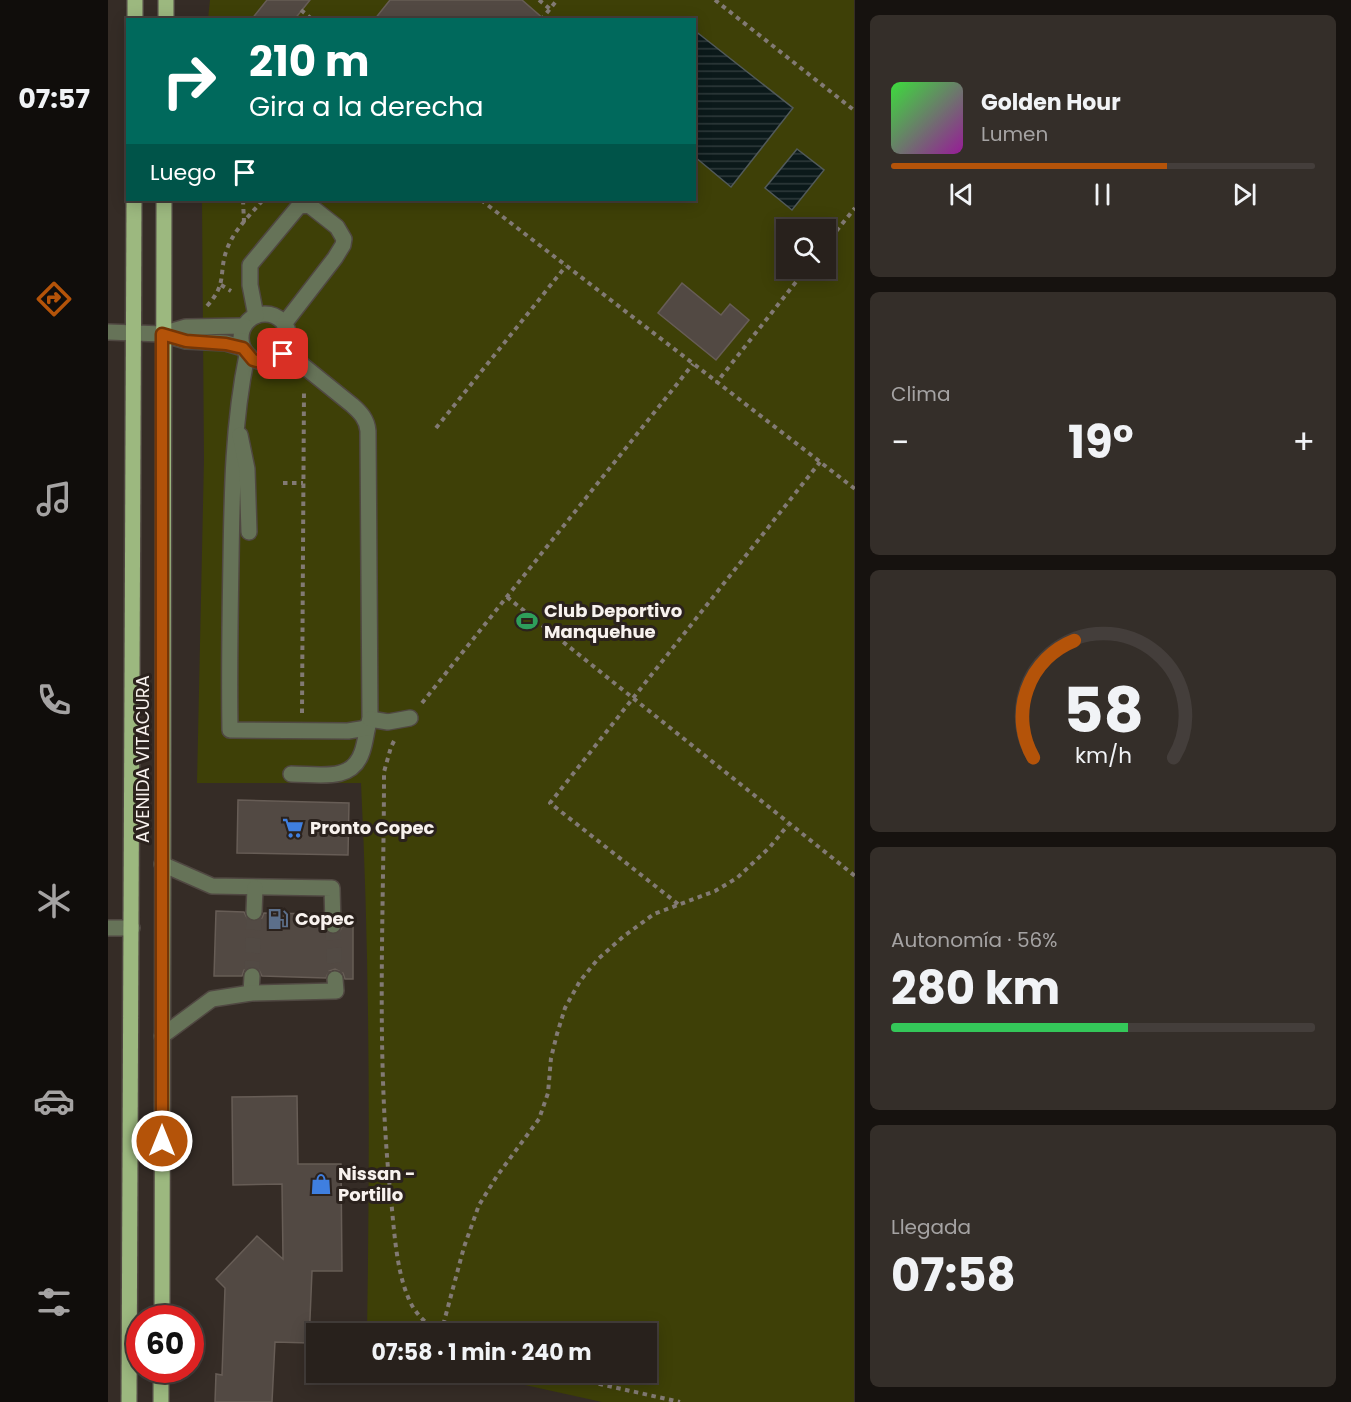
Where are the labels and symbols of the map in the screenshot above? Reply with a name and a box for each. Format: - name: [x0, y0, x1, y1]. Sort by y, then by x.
- pin: [257, 328, 308, 379]
- place label: Club Deportivo Manquehue: [544, 598, 682, 644]
- sports icon: Club Deportivo Manquehue: [515, 609, 539, 633]
- street label: AVENIDA VITACURA: [130, 675, 155, 843]
- place label: Pronto Copec: [310, 815, 435, 840]
- supermarket icon: Pronto Copec: [281, 816, 305, 840]
- place label: Copec: [295, 906, 354, 931]
- fuel station icon: Copec: [266, 907, 290, 931]
- position arrow: [130, 1109, 194, 1173]
- place label: Nissan - Portillo: [338, 1161, 416, 1207]
- shop icon: Nissan - Portillo: [309, 1172, 333, 1196]
- speed limit sign: 60: [126, 1305, 204, 1383]

